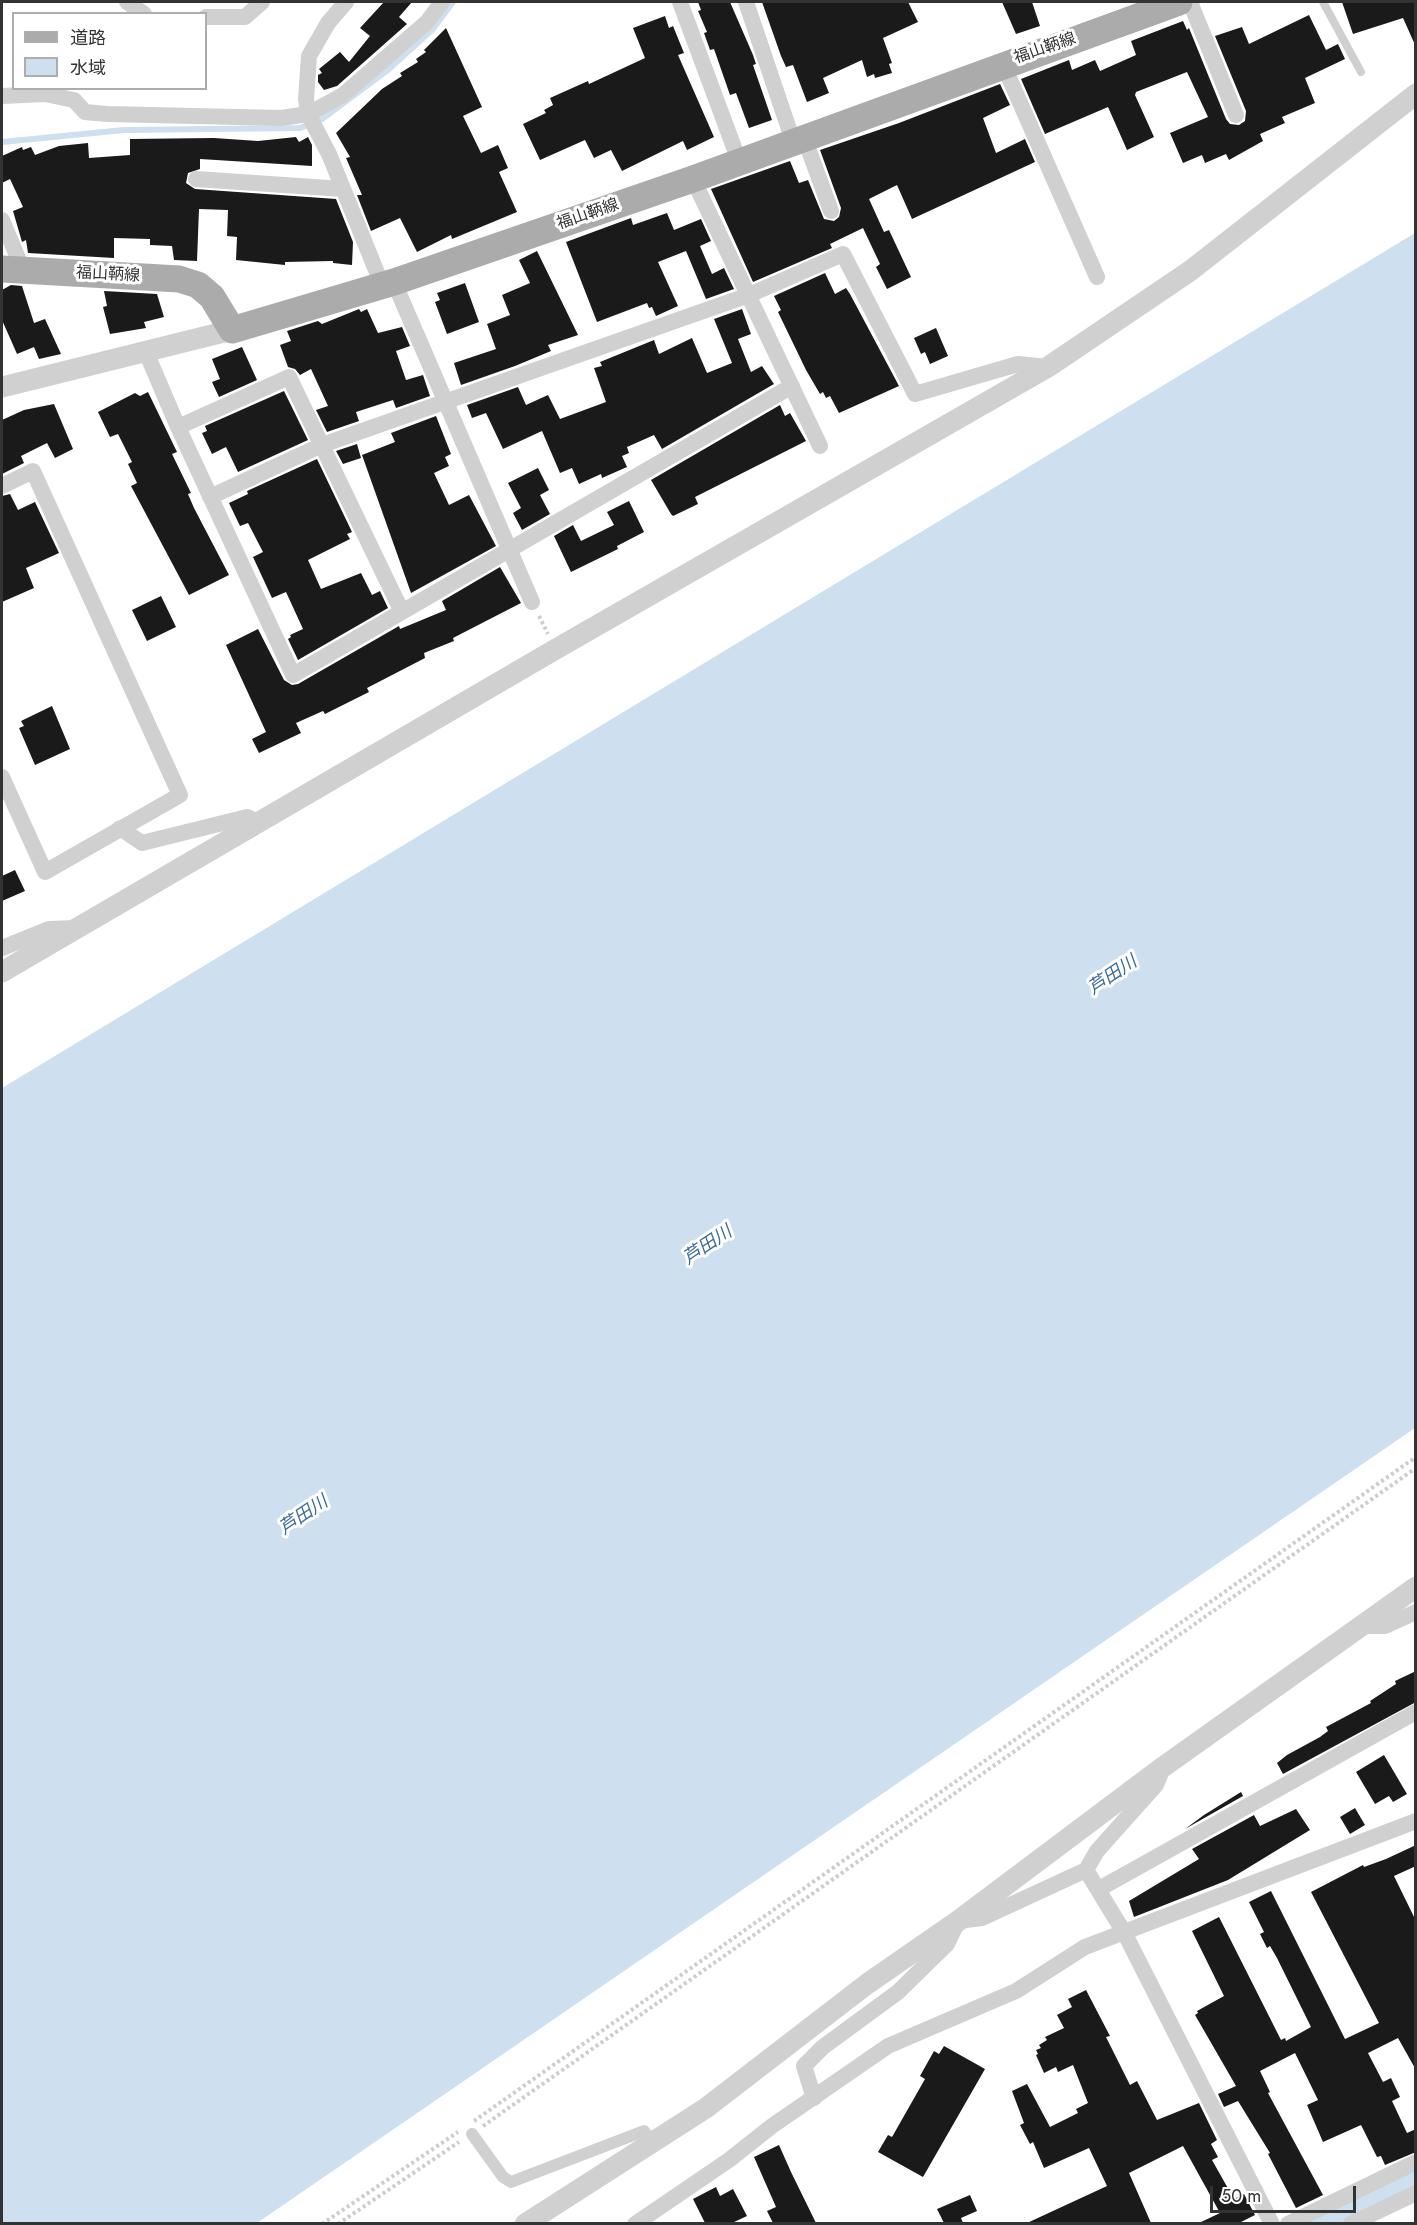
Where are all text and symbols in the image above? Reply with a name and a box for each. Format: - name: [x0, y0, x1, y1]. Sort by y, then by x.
- legend: [12, 12, 207, 90]
- text: 道路: [70, 25, 106, 51]
- street label: 福山鞆線: [1012, 30, 1078, 68]
- text: 水域: [70, 55, 106, 81]
- street label: 福山鞆線: [555, 196, 621, 234]
- street label: 福山鞆線: [76, 264, 140, 286]
- water label: 芦田川: [1085, 952, 1141, 1000]
- water label: 芦田川: [680, 1222, 736, 1270]
- water label: 芦田川: [276, 1492, 332, 1540]
- scale bar: [1213, 2174, 1358, 2212]
- text: 50 m: [1221, 2183, 1261, 2209]

